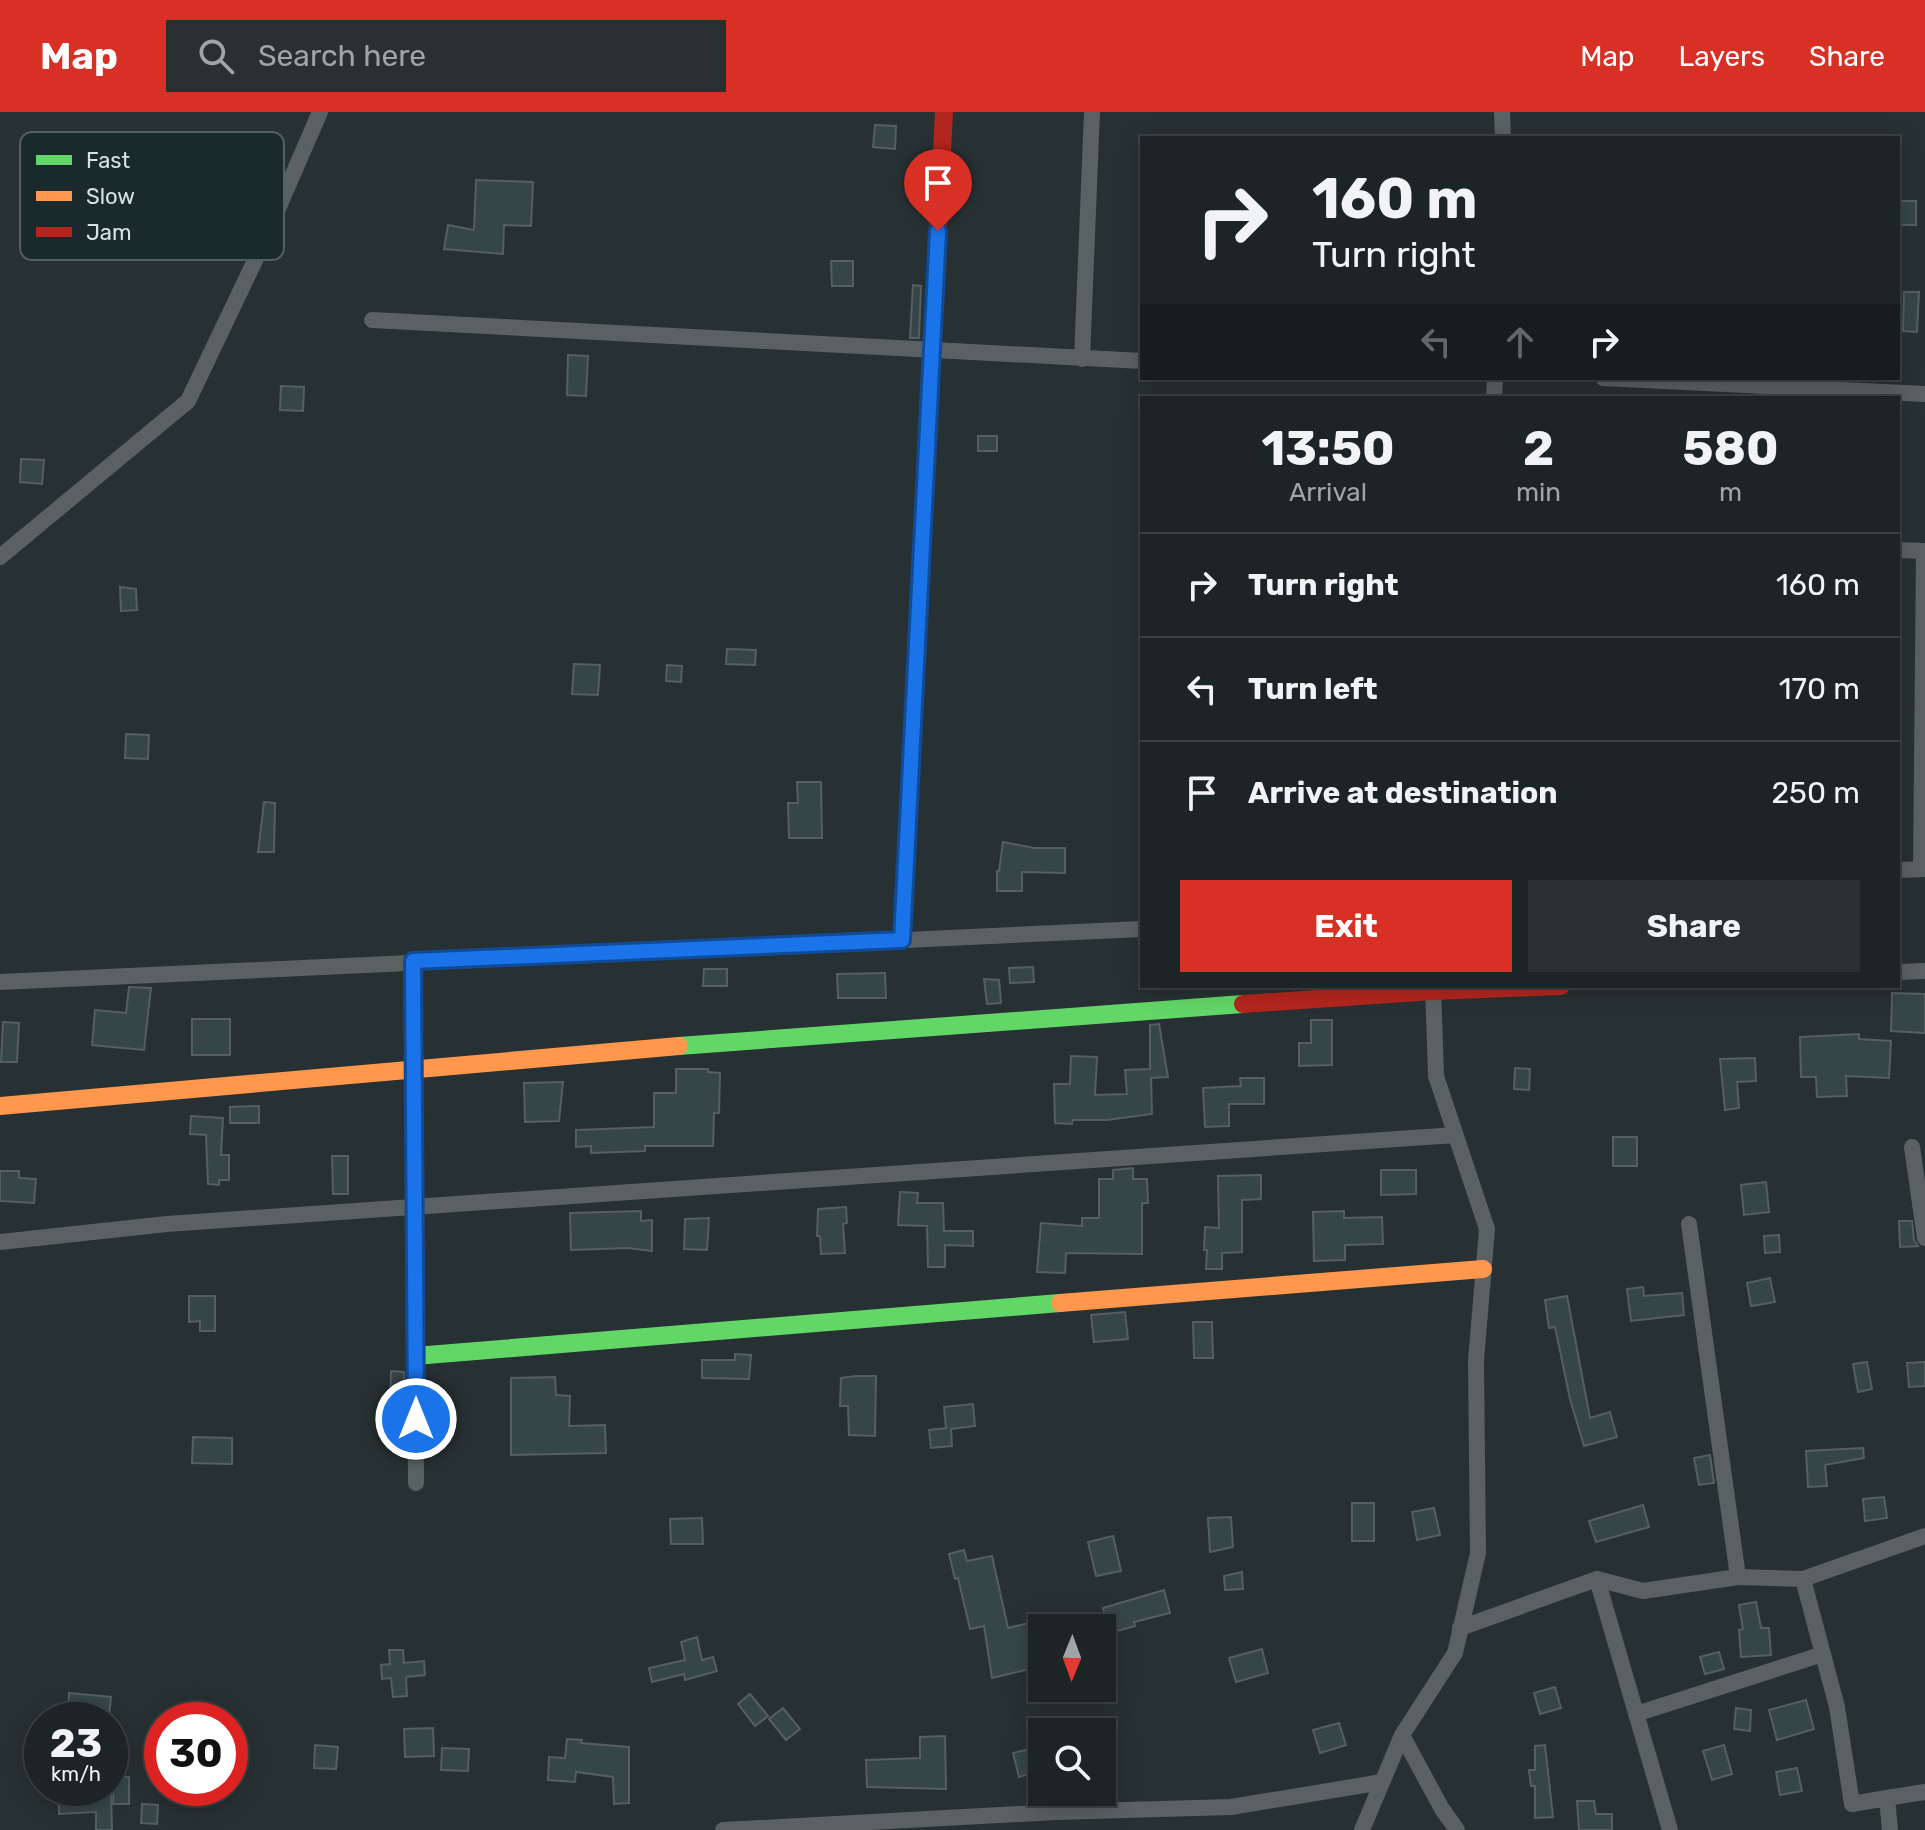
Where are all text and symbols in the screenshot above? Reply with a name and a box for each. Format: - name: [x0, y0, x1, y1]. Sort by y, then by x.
- search box: [166, 20, 726, 92]
- text: Map: [40, 33, 118, 79]
- icon: search: [194, 34, 238, 78]
- text: Search here: [258, 38, 426, 74]
- text: Map: [1580, 40, 1635, 73]
- text: Layers: [1679, 40, 1765, 73]
- text: Share: [1809, 40, 1885, 73]
- legend: [20, 132, 284, 260]
- text: Fast: [86, 147, 131, 174]
- pin: [904, 149, 972, 231]
- icon: arrive: [916, 161, 960, 205]
- text: 160 m: [1312, 166, 1478, 232]
- icon: right: [1180, 168, 1284, 272]
- text: Slow: [86, 183, 135, 210]
- text: Jam: [86, 219, 132, 246]
- text: Turn right: [1312, 233, 1476, 276]
- icon: left: [1414, 320, 1458, 364]
- icon: ahead: [1498, 320, 1542, 364]
- icon: right: [1582, 320, 1626, 364]
- text: 13:50: [1261, 420, 1395, 477]
- text: 2: [1523, 420, 1554, 477]
- text: 580: [1682, 420, 1779, 477]
- text: Arrival: [1289, 477, 1367, 508]
- text: min: [1516, 477, 1561, 508]
- text: m: [1719, 477, 1742, 508]
- icon: right: [1180, 563, 1224, 607]
- text: Turn right: [1248, 567, 1399, 603]
- text: 160 m: [1776, 567, 1860, 603]
- icon: left: [1180, 667, 1224, 711]
- text: Turn left: [1248, 671, 1378, 707]
- text: 170 m: [1779, 671, 1860, 707]
- icon: arrive: [1180, 771, 1224, 815]
- text: Arrive at destination: [1248, 775, 1558, 811]
- text: 250 m: [1772, 775, 1860, 811]
- button: Exit: [1180, 880, 1512, 972]
- button: Share: [1528, 880, 1860, 972]
- position arrow: [374, 1377, 458, 1461]
- north arrow: [1028, 1614, 1116, 1702]
- map controls: [1028, 1614, 1116, 1806]
- speed limit sign: 30: [144, 1702, 248, 1806]
- button: search: [1028, 1718, 1116, 1806]
- text: 23: [50, 1720, 102, 1767]
- text: km/h: [51, 1762, 101, 1786]

